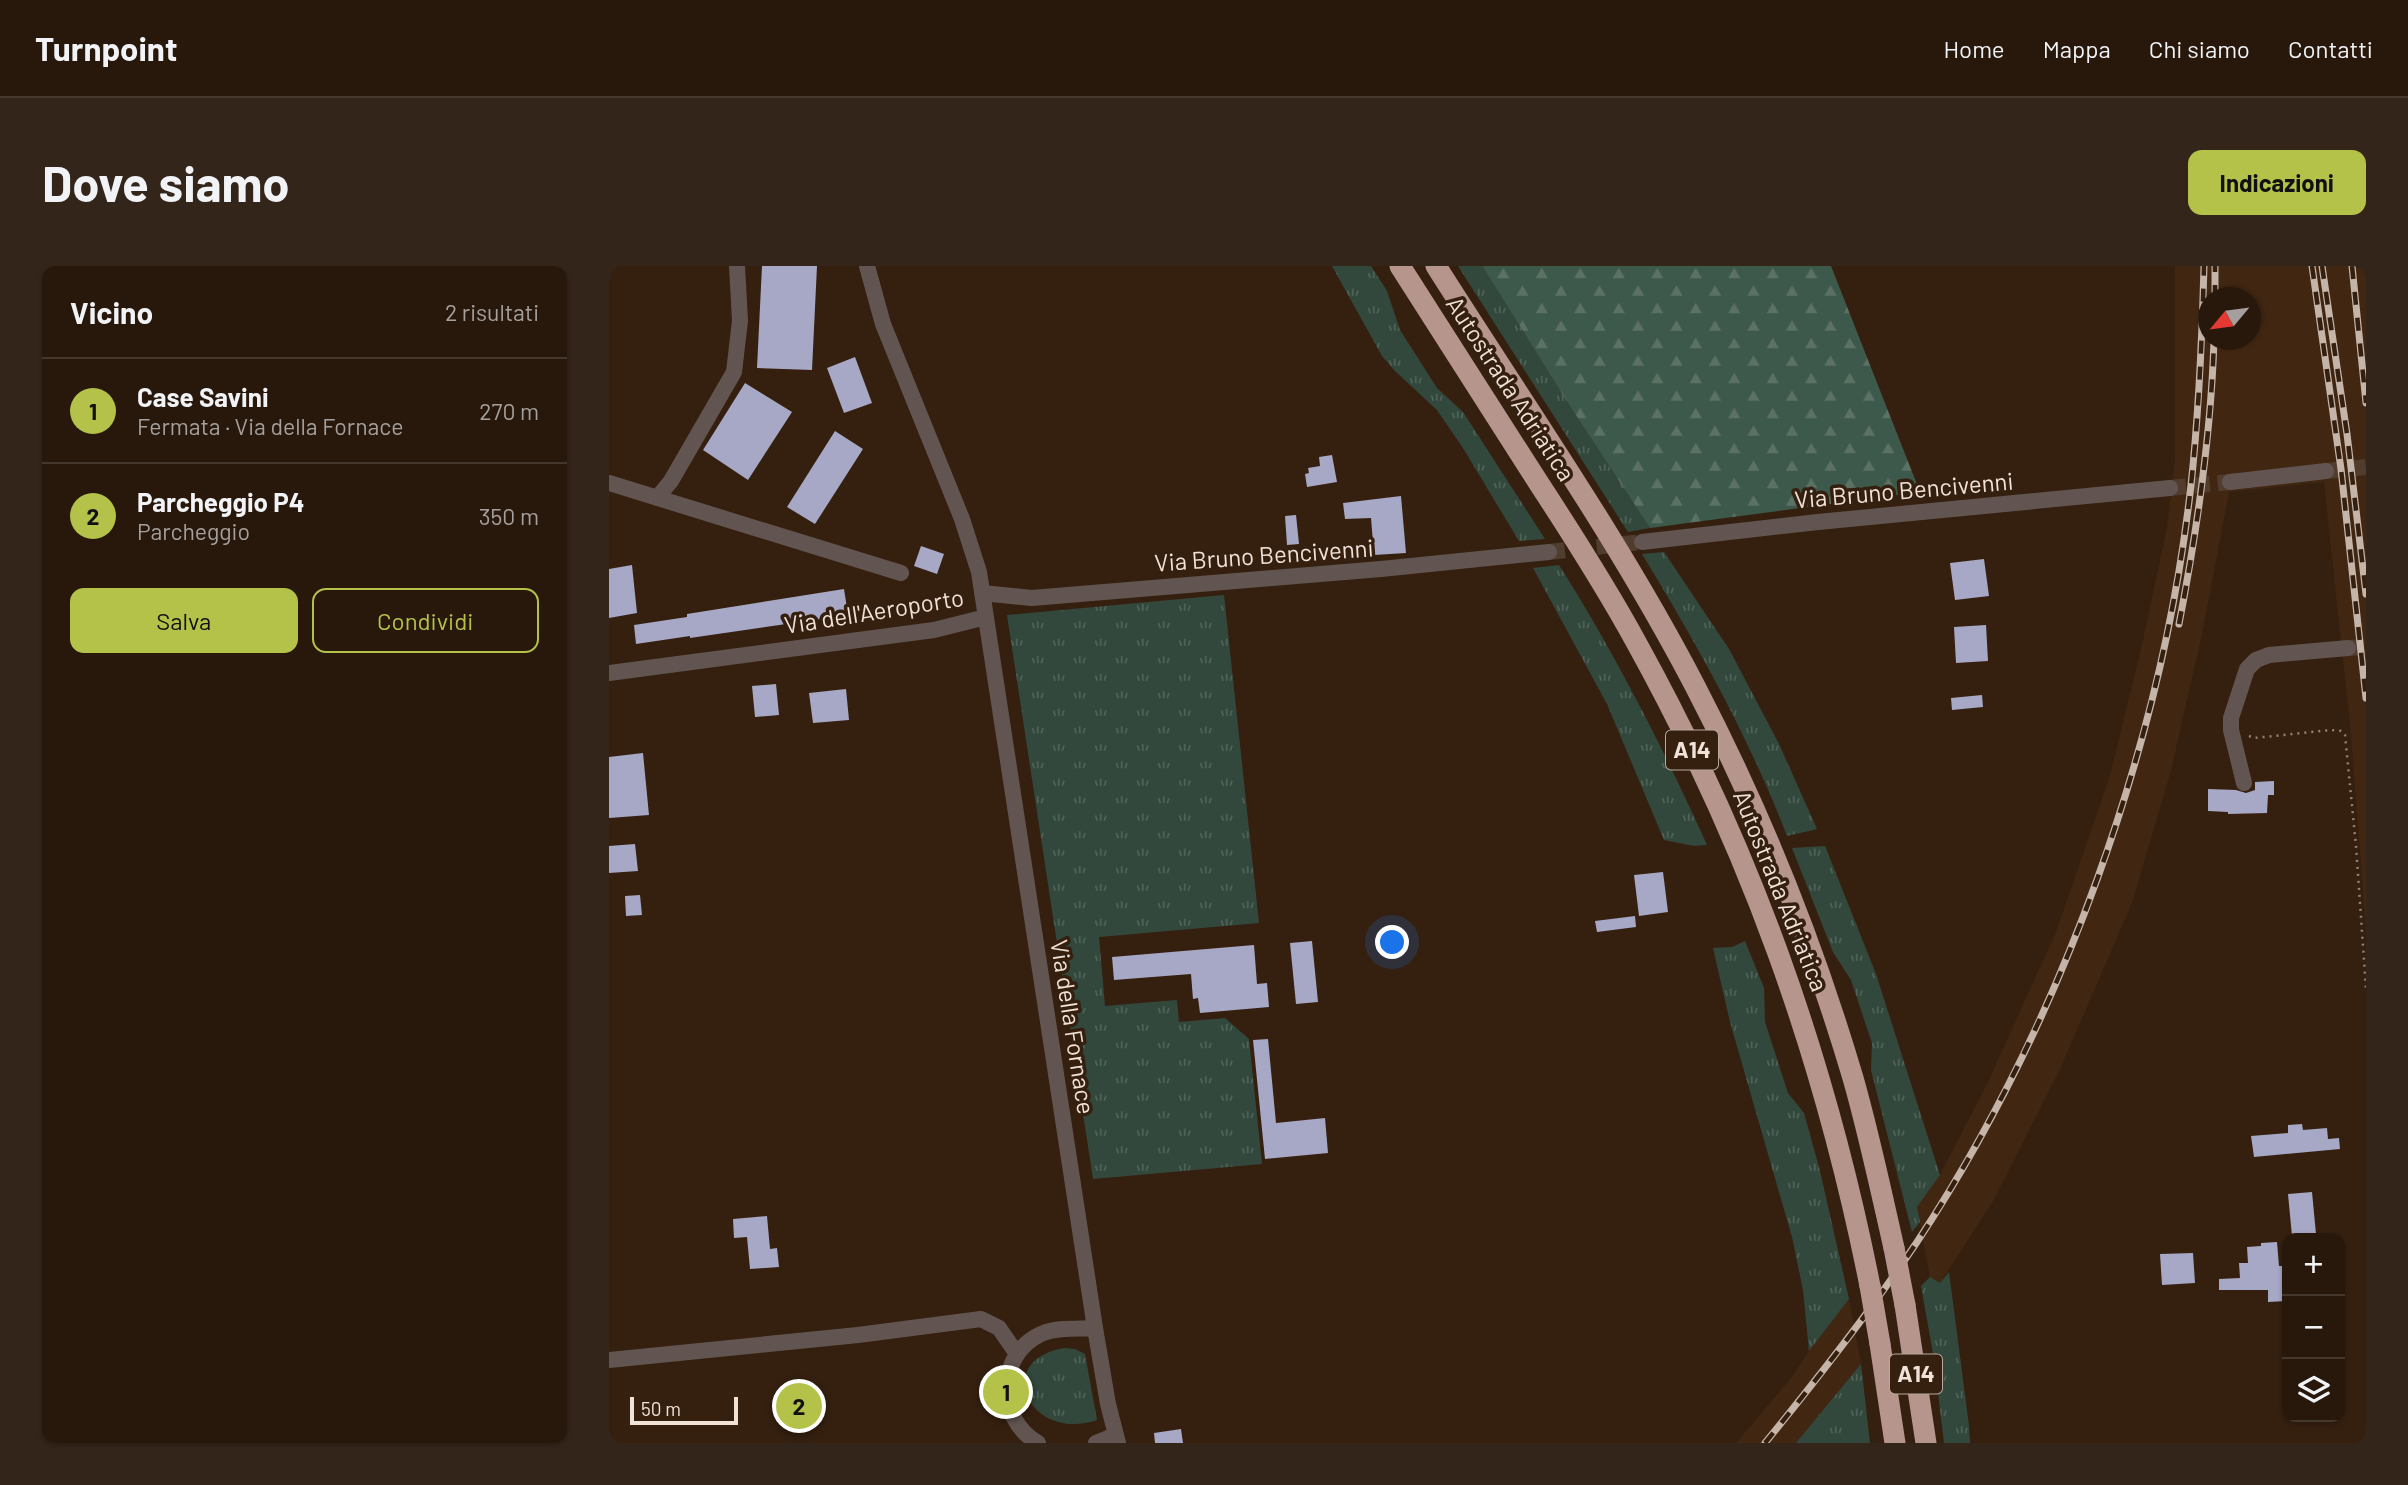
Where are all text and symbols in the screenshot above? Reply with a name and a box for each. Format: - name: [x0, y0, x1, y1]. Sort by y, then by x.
- text: Turnpoint: [35, 28, 177, 68]
- text: Home: [1943, 34, 2005, 63]
- text: Mappa: [2043, 34, 2111, 63]
- text: Chi siamo: [2149, 34, 2250, 63]
- text: Contatti: [2288, 34, 2373, 63]
- button: Indicazioni: [2188, 150, 2366, 215]
- text: Dove siamo: [42, 153, 290, 212]
- north arrow: [2198, 287, 2261, 350]
- street label: Autostrada Adriatica: [1441, 290, 1582, 486]
- text: Vicino: [70, 294, 153, 330]
- text: 2 risultati: [445, 298, 539, 326]
- text: Case Savini: [137, 381, 269, 412]
- text: 1: [89, 397, 97, 425]
- text: 270 m: [479, 397, 539, 425]
- text: Fermata · Via della Fornace: [137, 412, 403, 440]
- street label: Via Bruno Bencivenni: [1793, 465, 2015, 514]
- text: Parcheggio P4: [137, 486, 304, 517]
- text: 2: [87, 502, 99, 530]
- text: 350 m: [479, 502, 539, 530]
- text: Parcheggio: [137, 517, 250, 545]
- street label: Via Bruno Bencivenni: [1153, 532, 1374, 577]
- street label: Via dell'Aeroporto: [782, 582, 966, 639]
- button: Salva: [70, 588, 298, 653]
- button: Condividi: [312, 588, 539, 653]
- road number: A14: [1666, 730, 1718, 770]
- street label: Autostrada Adriatica: [1728, 786, 1835, 995]
- your location: [1375, 925, 1409, 959]
- street label: Via della Fornace: [1045, 937, 1102, 1116]
- map controls: [2282, 1233, 2345, 1422]
- button: +: [2282, 1233, 2345, 1296]
- button: −: [2282, 1296, 2345, 1359]
- road number: A14: [1890, 1354, 1942, 1394]
- button: layers: [2282, 1359, 2345, 1422]
- pin: 1: [983, 1366, 1029, 1418]
- pin: 2: [776, 1380, 822, 1432]
- scale bar: [630, 1394, 739, 1426]
- text: 50 m: [641, 1397, 681, 1420]

